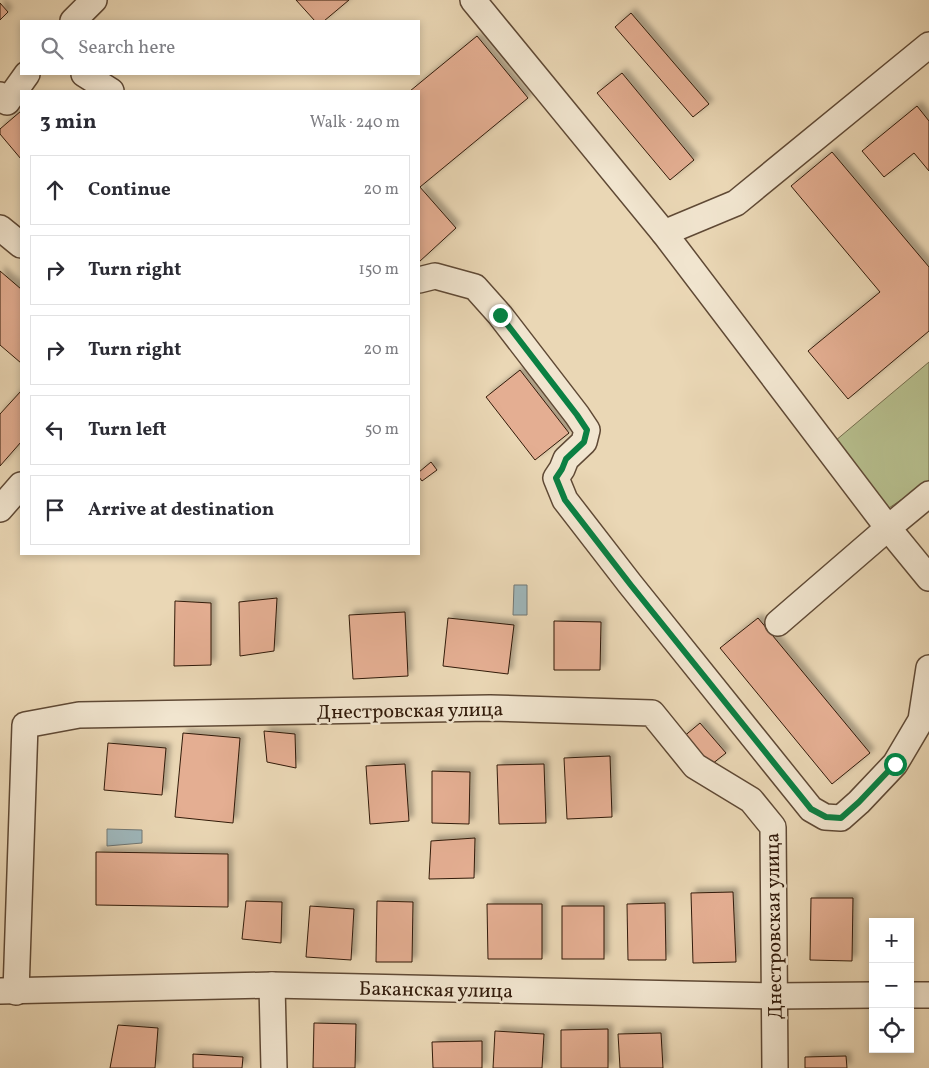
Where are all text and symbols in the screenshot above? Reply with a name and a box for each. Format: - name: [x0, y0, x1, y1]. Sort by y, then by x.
- search box: [20, 20, 420, 75]
- icon: search: [38, 34, 66, 62]
- text: Search here: [78, 35, 175, 61]
- text: 3 min: [40, 108, 96, 137]
- text: Walk · 240 m: [310, 112, 400, 134]
- icon: ahead: [41, 176, 69, 204]
- text: Continue: [88, 177, 171, 203]
- text: 20 m: [364, 179, 399, 201]
- icon: right: [41, 256, 69, 284]
- text: Turn right: [88, 257, 181, 283]
- text: 150 m: [358, 259, 399, 281]
- route end: [489, 304, 512, 327]
- icon: right: [41, 336, 69, 364]
- text: Turn right: [88, 337, 181, 363]
- text: 20 m: [364, 339, 399, 361]
- icon: left: [41, 416, 69, 444]
- text: Turn left: [88, 417, 167, 443]
- text: 50 m: [365, 419, 399, 441]
- icon: arrive: [41, 496, 69, 524]
- text: Arrive at destination: [88, 497, 274, 523]
- street label: Днестровская улица: [317, 696, 504, 728]
- route start: [884, 753, 907, 776]
- street label: Днестровская улица: [759, 832, 791, 1019]
- map controls: [869, 918, 914, 1053]
- button: +: [869, 918, 914, 963]
- button: −: [869, 963, 914, 1008]
- street label: Баканская улица: [359, 976, 513, 1006]
- button: locate: [869, 1008, 914, 1053]

